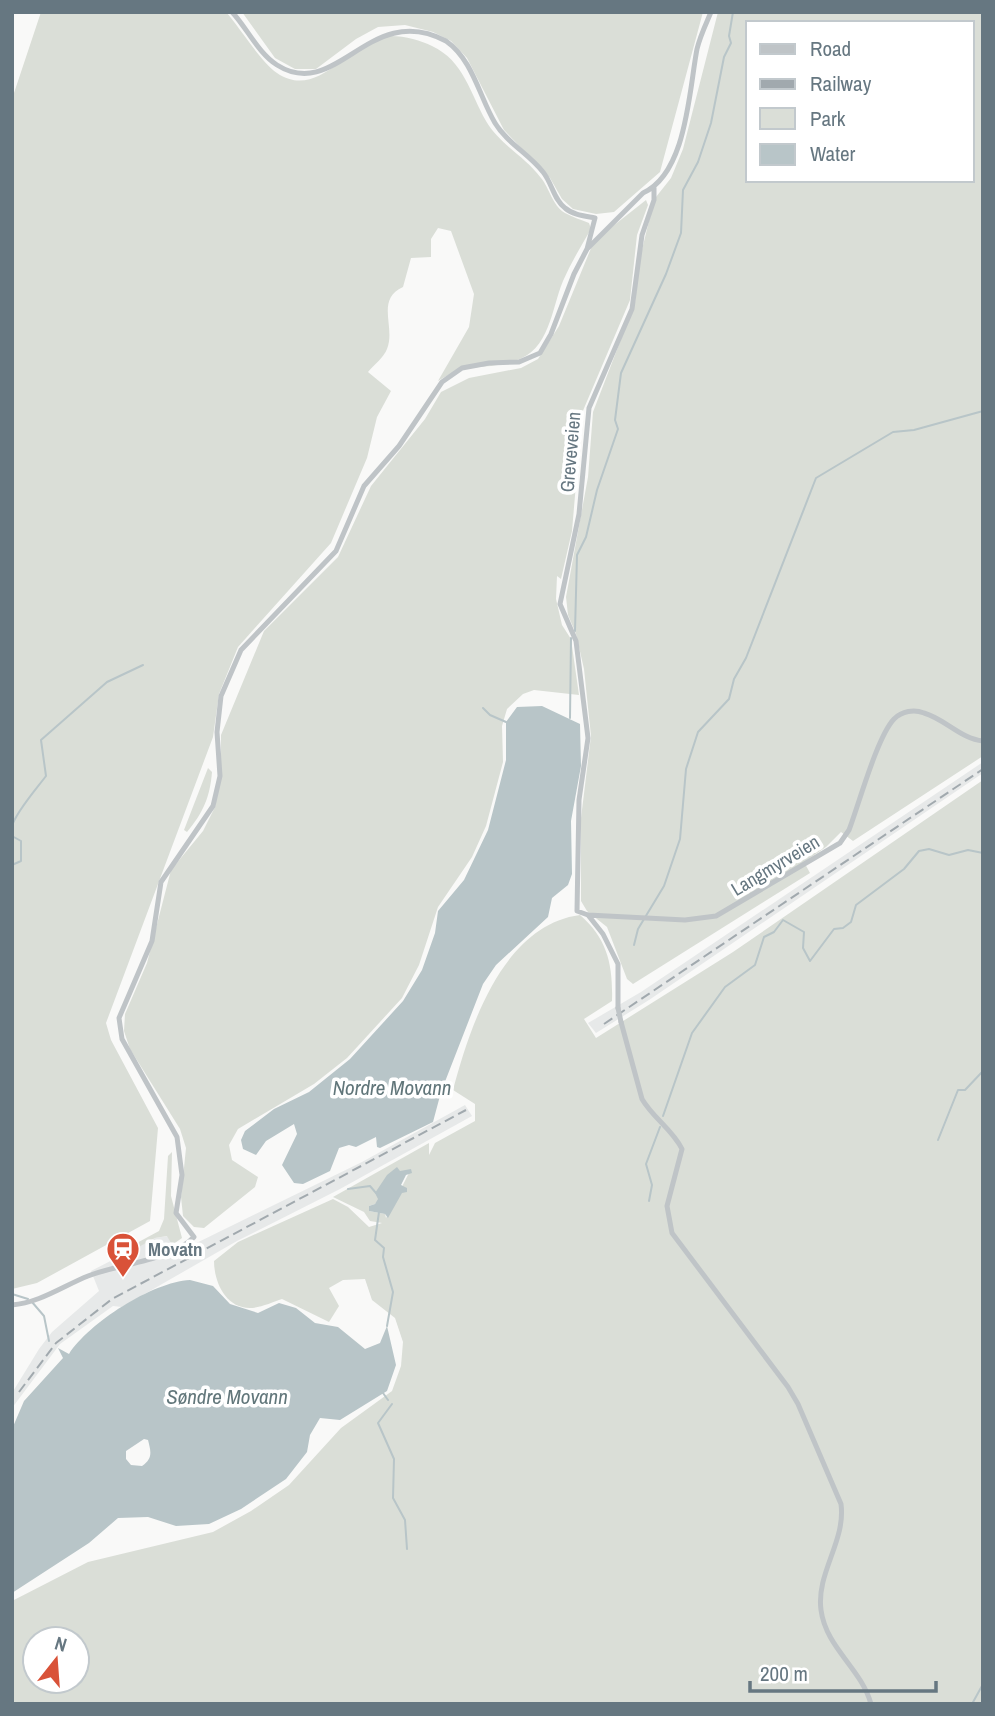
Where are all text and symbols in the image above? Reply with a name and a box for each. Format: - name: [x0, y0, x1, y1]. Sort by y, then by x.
- legend: [746, 21, 974, 182]
- text: Road: [810, 34, 851, 63]
- text: Railway: [810, 69, 872, 98]
- text: Park: [810, 104, 846, 133]
- text: Water: [810, 139, 856, 168]
- street label: Greveveien: [554, 411, 586, 493]
- street label: Langmyrveien: [726, 828, 824, 902]
- water label: Nordre Movann: [333, 1073, 451, 1102]
- station icon: Movatn: [104, 1230, 142, 1279]
- place label: Movatn: [148, 1236, 203, 1262]
- water label: Søndre Movann: [166, 1382, 288, 1411]
- north arrow: [21, 1625, 91, 1695]
- text: N: [52, 1630, 70, 1658]
- scale bar: [750, 1650, 936, 1694]
- text: 200 m: [760, 1659, 808, 1688]

